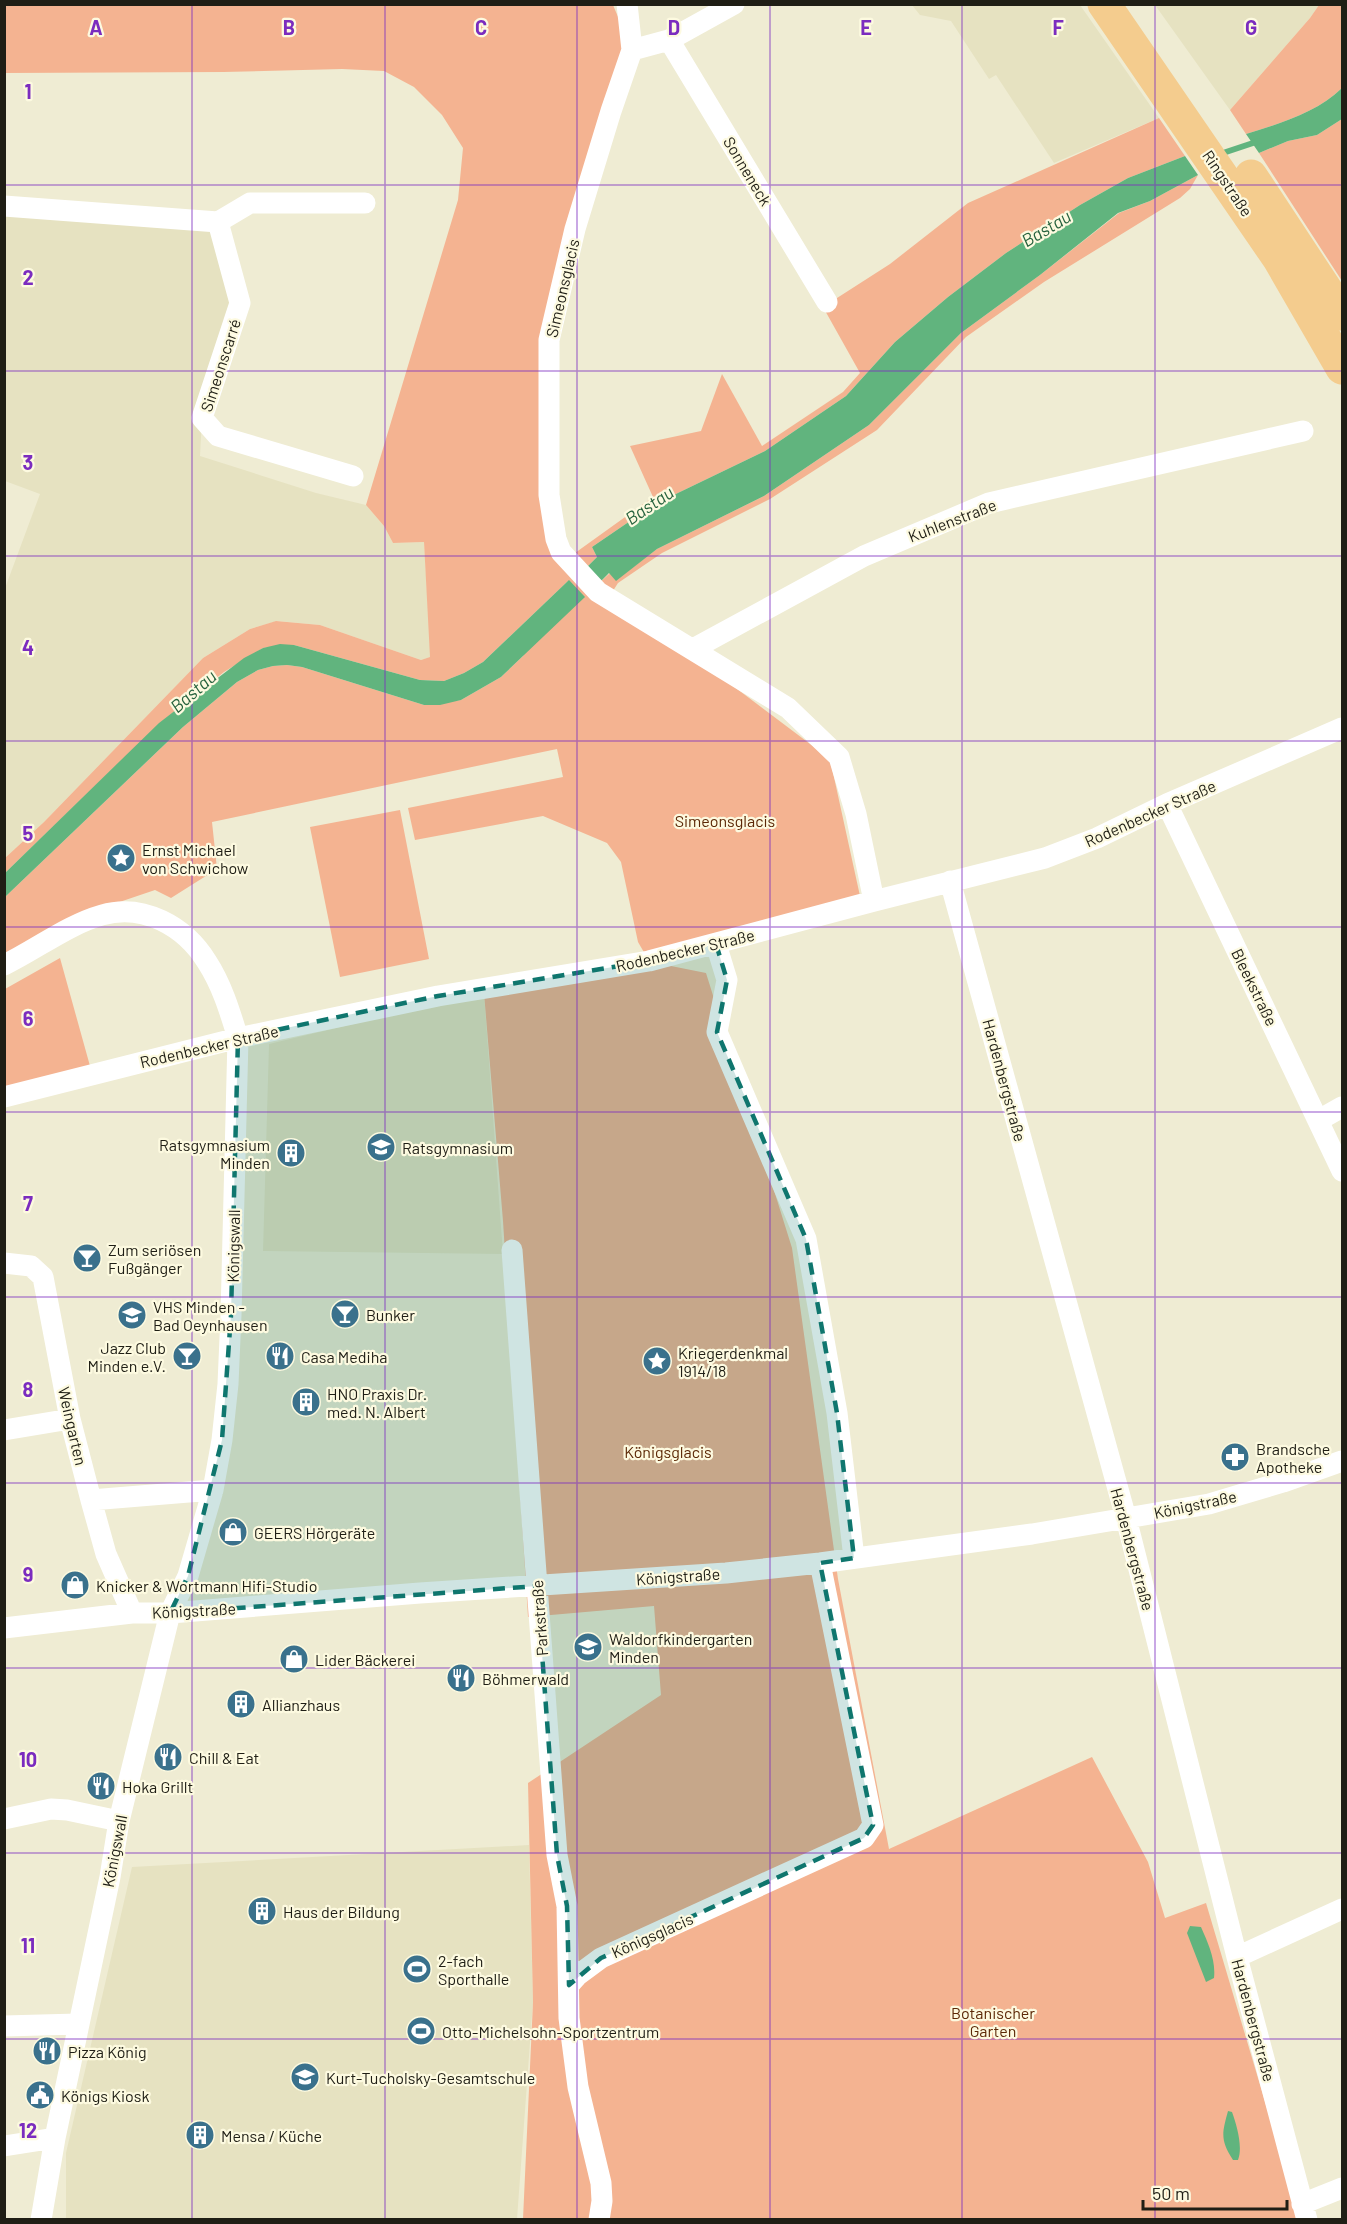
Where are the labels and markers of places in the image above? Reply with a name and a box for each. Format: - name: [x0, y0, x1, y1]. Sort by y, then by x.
- place label: Ernst Michael von Schwichow: [142, 840, 249, 877]
- place icon: Ernst Michael von Schwichow: [105, 842, 137, 874]
- school or university icon: Ratsgymnasium: [365, 1131, 397, 1163]
- place label: Ratsgymnasium Minden: [159, 1135, 270, 1172]
- building icon: Ratsgymnasium Minden: [275, 1137, 307, 1169]
- place label: Ratsgymnasium: [402, 1138, 513, 1157]
- place label: Zum seriösen Fußgänger: [108, 1240, 201, 1277]
- bar icon: Zum seriösen Fußgänger: [71, 1242, 103, 1274]
- place label: VHS Minden - Bad Oeynhausen: [153, 1297, 268, 1334]
- bar icon: Bunker: [329, 1298, 361, 1330]
- school or university icon: VHS Minden - Bad Oeynhausen: [116, 1299, 148, 1331]
- place label: Bunker: [366, 1305, 415, 1324]
- place label: Jazz Club Minden e.V.: [88, 1338, 166, 1375]
- bar icon: Jazz Club Minden e.V.: [171, 1340, 203, 1372]
- restaurant icon: Casa Mediha: [264, 1340, 296, 1372]
- place label: Kriegerdenkmal 1914/18: [678, 1343, 788, 1380]
- place icon: Kriegerdenkmal 1914/18: [641, 1345, 673, 1377]
- place label: Casa Mediha: [301, 1347, 387, 1366]
- place label: HNO Praxis Dr. med. N. Albert: [327, 1384, 427, 1421]
- building icon: HNO Praxis Dr. med. N. Albert: [290, 1386, 322, 1418]
- place label: Brandsche Apotheke: [1256, 1439, 1330, 1476]
- pharmacy icon: Brandsche Apotheke: [1219, 1441, 1251, 1473]
- shop icon: GEERS Hörgeräte: [217, 1516, 249, 1548]
- place label: GEERS Hörgeräte: [254, 1523, 375, 1542]
- shop icon: Knicker & Wortmann Hifi-Studio: [59, 1569, 91, 1601]
- place label: Knicker & Wortmann Hifi-Studio: [96, 1576, 317, 1595]
- place label: Waldorfkindergarten Minden: [609, 1629, 752, 1666]
- school or university icon: Waldorfkindergarten Minden: [572, 1631, 604, 1663]
- shop icon: Lider Bäckerei: [278, 1643, 310, 1675]
- place label: Lider Bäckerei: [315, 1650, 415, 1669]
- restaurant icon: Böhmerwald: [445, 1662, 477, 1694]
- place label: Böhmerwald: [482, 1669, 569, 1688]
- building icon: Allianzhaus: [225, 1688, 257, 1720]
- place label: Allianzhaus: [262, 1695, 340, 1714]
- restaurant icon: Chill & Eat: [152, 1741, 184, 1773]
- place label: Chill & Eat: [189, 1748, 259, 1767]
- restaurant icon: Hoka Grillt: [85, 1770, 117, 1802]
- place label: Hoka Grillt: [122, 1777, 193, 1796]
- building icon: Haus der Bildung: [246, 1895, 278, 1927]
- place label: Haus der Bildung: [283, 1902, 400, 1921]
- place label: 2-fach Sporthalle: [438, 1951, 509, 1988]
- sports icon: 2-fach Sporthalle: [401, 1953, 433, 1985]
- sports icon: Otto-Michelsohn-Sportzentrum: [405, 2015, 437, 2047]
- place label: Otto-Michelsohn-Sportzentrum: [442, 2022, 659, 2041]
- restaurant icon: Pizza König: [31, 2035, 63, 2067]
- place label: Pizza König: [68, 2042, 147, 2061]
- school or university icon: Kurt-Tucholsky-Gesamtschule: [289, 2061, 321, 2093]
- place label: Kurt-Tucholsky-Gesamtschule: [326, 2068, 535, 2087]
- public building icon: Königs Kiosk: [24, 2079, 56, 2111]
- place label: Königs Kiosk: [61, 2086, 149, 2105]
- building icon: Mensa / Küche: [184, 2119, 216, 2151]
- place label: Mensa / Küche: [221, 2126, 322, 2145]

